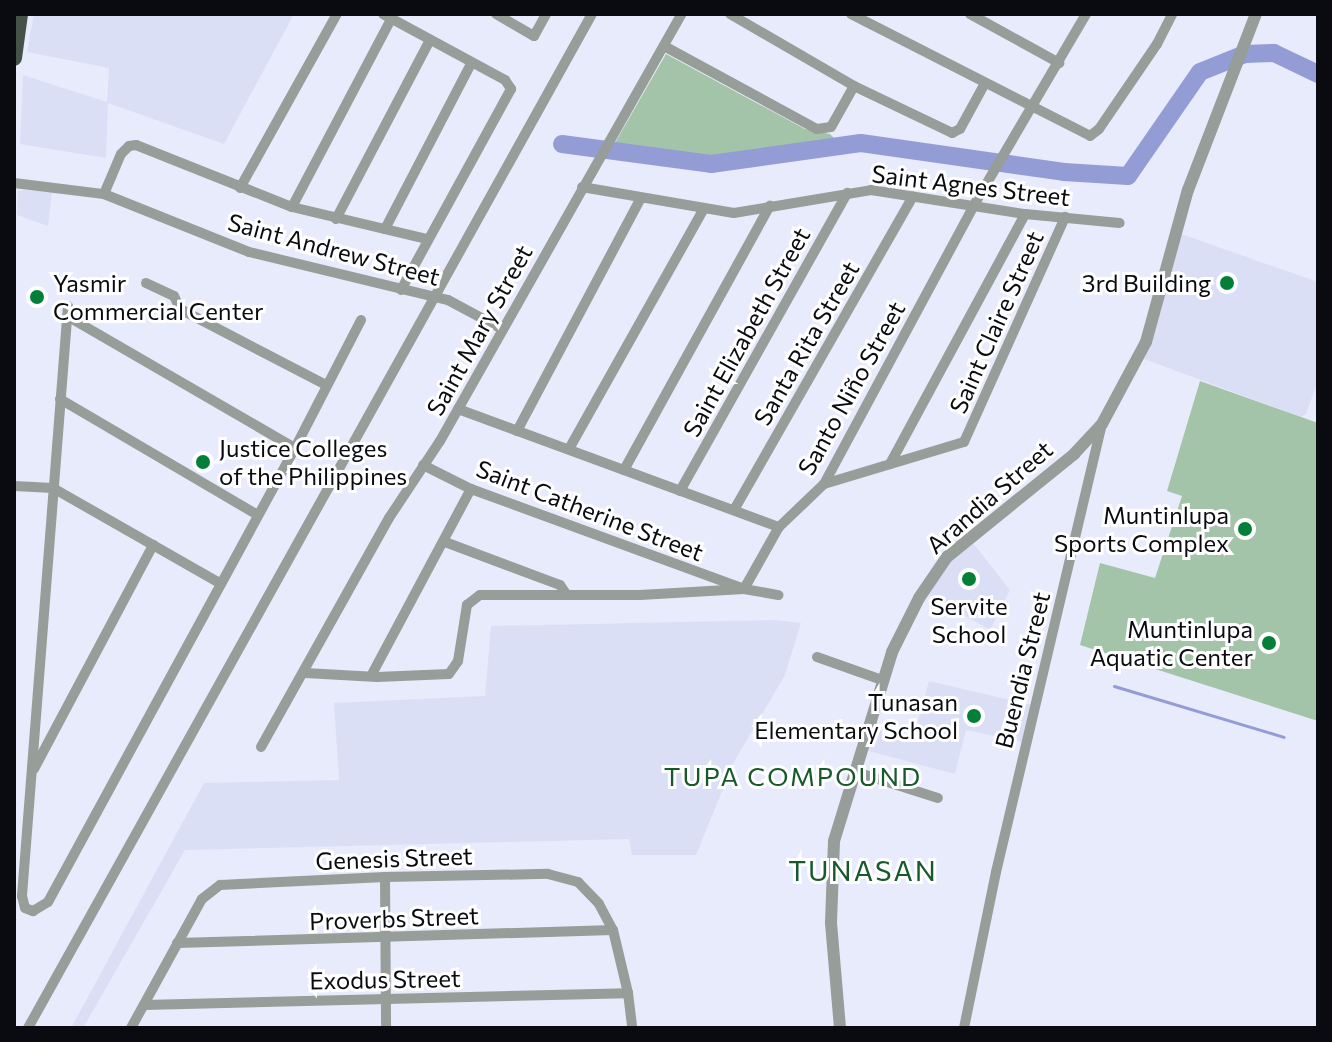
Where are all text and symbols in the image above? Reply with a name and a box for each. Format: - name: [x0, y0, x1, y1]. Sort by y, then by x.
- street label: Saint Agnes Street: [870, 159, 1072, 211]
- street label: Saint Andrew Street: [225, 207, 443, 291]
- street label: Saint Elizabeth Street: [677, 222, 815, 442]
- street label: Saint Claire Street: [943, 226, 1049, 418]
- street label: Saint Mary Street: [420, 240, 538, 420]
- street label: Santa Rita Street: [747, 256, 865, 430]
- place label: Yasmir Commercial Center: [53, 269, 264, 325]
- place label: 3rd Building: [1082, 269, 1211, 297]
- marker: 3rd Building: [1218, 274, 1236, 292]
- marker: Yasmir Commercial Center: [28, 288, 46, 306]
- street label: Santo Niño Street: [791, 296, 911, 480]
- place label: Justice Colleges of the Philippines: [219, 434, 407, 490]
- street label: Arandia Street: [920, 435, 1058, 559]
- marker: Justice Colleges of the Philippines: [194, 453, 212, 471]
- street label: Saint Catherine Street: [472, 453, 708, 567]
- place label: Muntinlupa Sports Complex: [1054, 501, 1229, 557]
- marker: Muntinlupa Sports Complex: [1236, 520, 1254, 538]
- marker: Servite School: [960, 570, 978, 588]
- street label: Buendia Street: [989, 589, 1055, 751]
- place label: Servite School: [930, 592, 1008, 648]
- place label: Muntinlupa Aquatic Center: [1090, 615, 1253, 671]
- marker: Muntinlupa Aquatic Center: [1260, 634, 1278, 652]
- place label: Tunasan Elementary School: [754, 688, 958, 744]
- marker: Tunasan Elementary School: [965, 707, 983, 725]
- district label: TUPA COMPOUND: [664, 760, 922, 792]
- street label: Genesis Street: [315, 841, 473, 875]
- district label: TUNASAN: [788, 853, 938, 887]
- street label: Proverbs Street: [309, 901, 479, 935]
- street label: Exodus Street: [309, 963, 461, 995]

